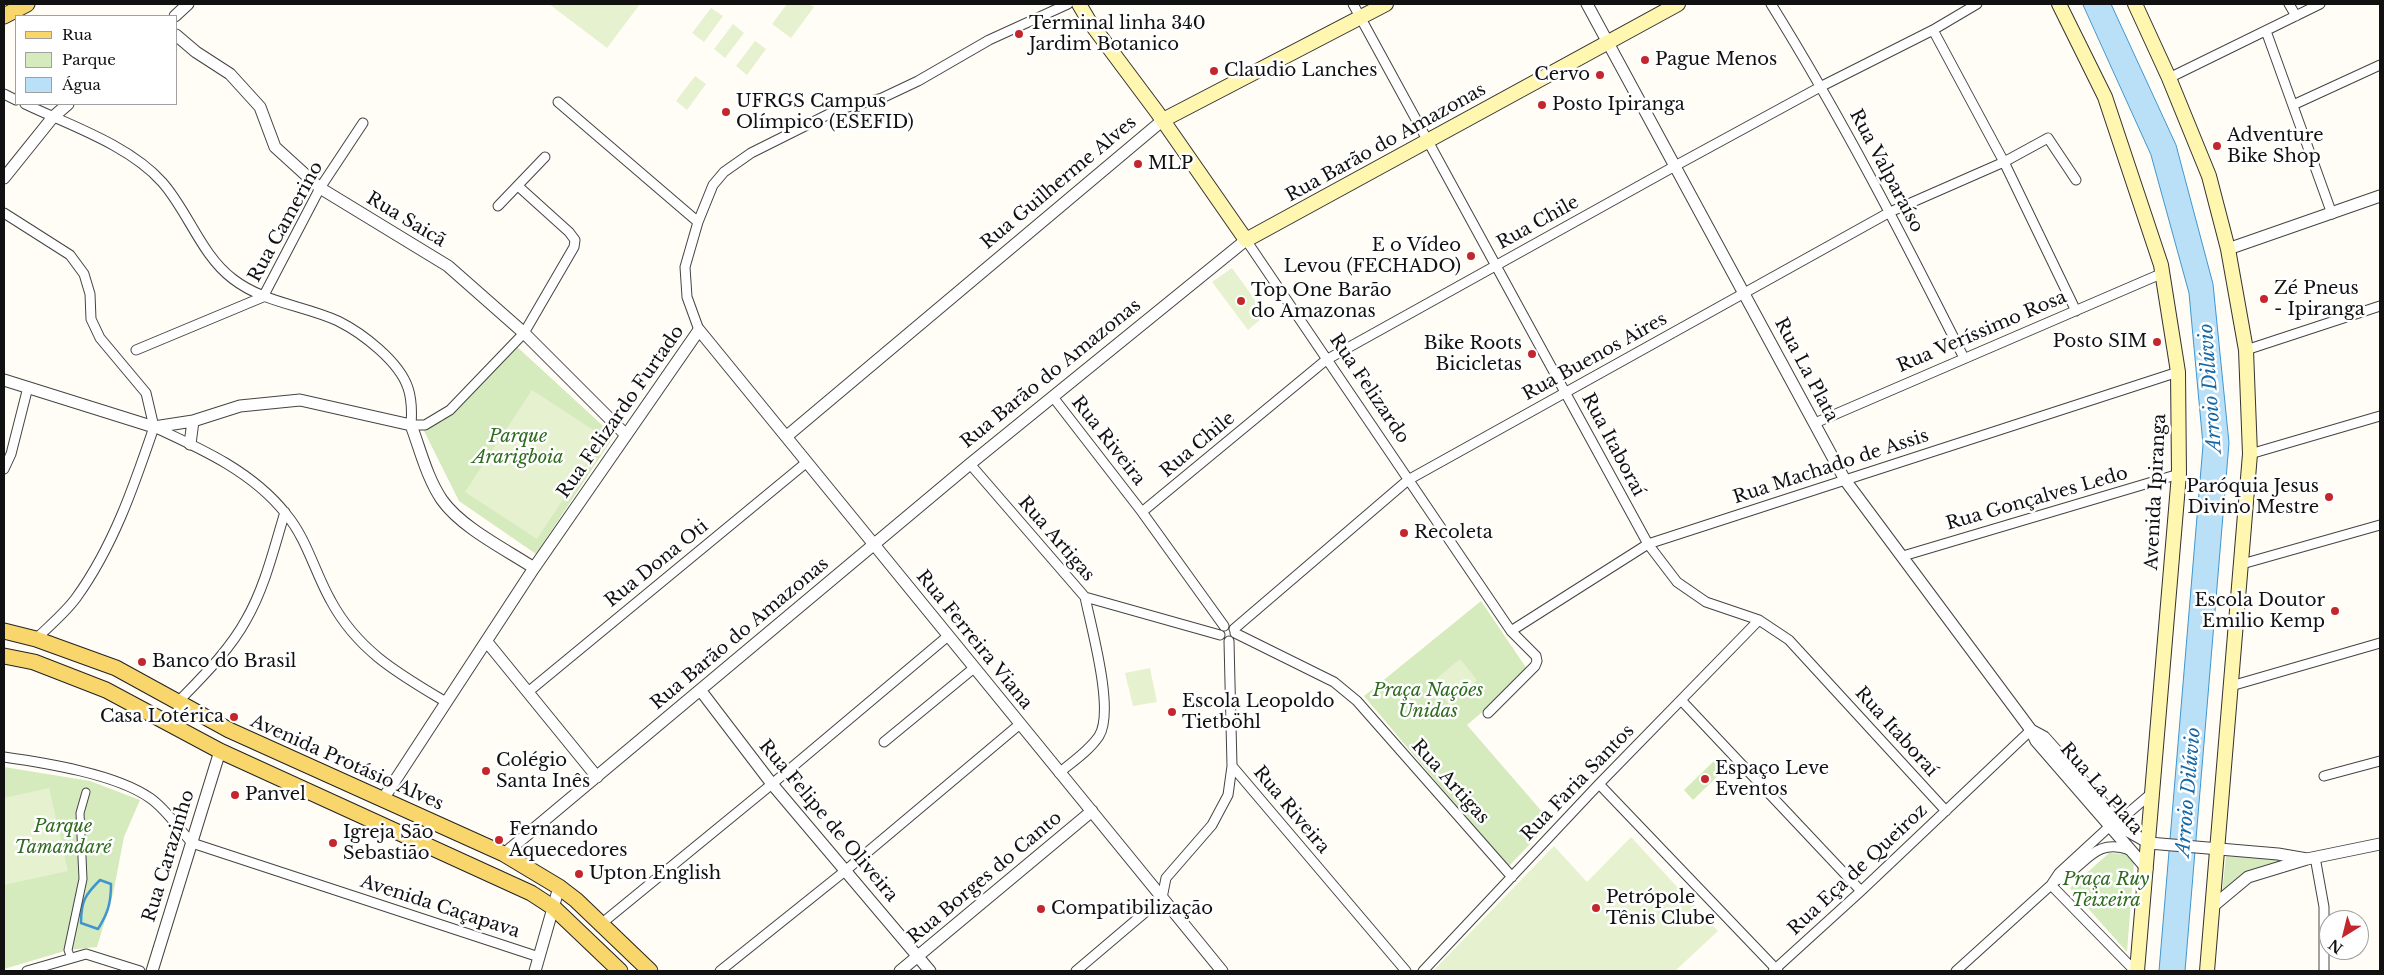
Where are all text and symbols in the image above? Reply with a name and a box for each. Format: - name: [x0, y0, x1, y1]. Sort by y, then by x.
- place label: Terminal linha 340 Jardim Botanico: [1029, 13, 1206, 56]
- legend: [15, 15, 178, 105]
- text: Rua: [62, 25, 92, 44]
- marker: Terminal linha 340 Jardim Botanico: [1013, 28, 1025, 40]
- place label: Pague Menos: [1655, 49, 1777, 71]
- text: Parque: [62, 50, 116, 69]
- marker: Pague Menos: [1639, 54, 1651, 66]
- place label: Claudio Lanches: [1224, 60, 1378, 82]
- place label: Cervo: [1534, 64, 1590, 86]
- marker: Claudio Lanches: [1208, 65, 1220, 77]
- marker: Cervo: [1594, 69, 1606, 81]
- text: Água: [62, 75, 101, 94]
- street label: Rua Barão do Amazonas: [1282, 79, 1490, 207]
- place label: UFRGS Campus Olímpico (ESEFID): [736, 91, 914, 134]
- place label: Posto Ipiranga: [1552, 94, 1685, 116]
- marker: Posto Ipiranga: [1536, 99, 1548, 111]
- marker: UFRGS Campus Olímpico (ESEFID): [720, 106, 732, 118]
- street label: Rua Valparaíso: [1844, 106, 1928, 236]
- street label: Rua Guilherme Alves: [977, 112, 1141, 254]
- place label: Adventure Bike Shop: [2227, 125, 2324, 168]
- marker: Adventure Bike Shop: [2211, 140, 2223, 152]
- place label: MLP: [1148, 153, 1193, 175]
- street label: Rua Camerino: [244, 158, 328, 286]
- marker: MLP: [1132, 158, 1144, 170]
- street label: Rua Saicã: [362, 188, 450, 252]
- street label: Rua Chile: [1493, 192, 1583, 254]
- place label: E o Vídeo Levou (FECHADO): [1284, 235, 1461, 278]
- marker: E o Vídeo Levou (FECHADO): [1465, 250, 1477, 262]
- place label: Zé Pneus - Ipiranga: [2274, 278, 2365, 320]
- place label: Top One Barão do Amazonas: [1251, 280, 1392, 322]
- street label: Rua Veríssimo Rosa: [1894, 287, 2070, 377]
- marker: Zé Pneus - Ipiranga: [2258, 293, 2270, 305]
- street label: Rua Barão do Amazonas: [957, 295, 1145, 453]
- marker: Top One Barão do Amazonas: [1235, 295, 1247, 307]
- street label: Rua Buenos Aires: [1519, 308, 1671, 406]
- street label: Rua La Plata: [1770, 314, 1842, 426]
- street label: Rua Felizardo Furtado: [553, 321, 689, 503]
- water label: Arroio Dilúvio: [2195, 323, 2227, 453]
- street label: Rua Felizardo: [1324, 330, 1414, 448]
- place label: Posto SIM: [2053, 331, 2147, 353]
- place label: Bike Roots Bicicletas: [1424, 333, 1522, 376]
- marker: Posto SIM: [2151, 336, 2163, 348]
- marker: Bike Roots Bicicletas: [1526, 348, 1538, 360]
- street label: Rua Itaboraí: [1577, 390, 1649, 500]
- street label: Rua Riveira: [1066, 392, 1150, 490]
- street label: Rua Chile: [1156, 408, 1240, 482]
- street label: Avenida Ipiranga: [2141, 413, 2171, 571]
- street label: Rua Machado de Assis: [1731, 425, 1931, 509]
- park label: Parque Ararigboia: [472, 426, 564, 468]
- street label: Rua Gonçalves Ledo: [1944, 463, 2130, 535]
- place label: Paróquia Jesus Divino Mestre: [2186, 476, 2319, 518]
- marker: Paróquia Jesus Divino Mestre: [2323, 491, 2335, 503]
- street label: Rua Artigas: [1013, 492, 1099, 586]
- street label: Rua Dona Oti: [601, 516, 713, 612]
- place label: Recoleta: [1414, 522, 1493, 544]
- marker: Recoleta: [1398, 527, 1410, 539]
- street label: Rua Barão do Amazonas: [647, 553, 833, 715]
- street label: Rua Ferreira Viana: [911, 566, 1037, 714]
- place label: Escola Doutor Emilio Kemp: [2194, 590, 2325, 632]
- marker: Escola Doutor Emilio Kemp: [2329, 605, 2341, 617]
- place label: Banco do Brasil: [152, 651, 296, 673]
- marker: Banco do Brasil: [136, 656, 148, 668]
- park label: Praça Nações Unidas: [1373, 680, 1483, 722]
- street label: Rua Itaboraí: [1850, 683, 1942, 781]
- place label: Escola Leopoldo Tietböhl: [1182, 691, 1335, 734]
- place label: Casa Lotérica: [100, 706, 224, 728]
- marker: Escola Leopoldo Tietböhl: [1166, 706, 1178, 718]
- marker: Casa Lotérica: [228, 711, 240, 723]
- street label: Avenida Protásio Alves: [247, 711, 447, 815]
- street label: Rua Faria Santos: [1517, 720, 1639, 846]
- water label: Arroio Dilúvio: [2172, 726, 2206, 858]
- street label: Rua Artigas: [1407, 735, 1493, 829]
- street label: Rua Felipe de Oliveira: [754, 736, 902, 906]
- street label: Rua La Plata: [2055, 739, 2147, 839]
- place label: Colégio Santa Inês: [496, 750, 590, 792]
- place label: Espaço Leve Eventos: [1715, 758, 1829, 801]
- street label: Rua Riveira: [1248, 762, 1334, 858]
- marker: Colégio Santa Inês: [480, 765, 492, 777]
- marker: Espaço Leve Eventos: [1699, 773, 1711, 785]
- place label: Panvel: [245, 784, 306, 806]
- street label: Rua Carazinho: [139, 787, 199, 925]
- marker: Panvel: [229, 789, 241, 801]
- street label: Rua Eça de Queiroz: [1784, 800, 1932, 940]
- street label: Rua Borges do Canto: [904, 807, 1066, 949]
- park label: Parque Tamandaré: [15, 816, 111, 859]
- place label: Fernando Aquecedores: [509, 819, 627, 862]
- place label: Igreja São Sebastião: [343, 822, 434, 864]
- marker: Fernando Aquecedores: [493, 834, 505, 846]
- marker: Igreja São Sebastião: [327, 837, 339, 849]
- place label: Upton English: [589, 863, 721, 885]
- marker: Upton English: [573, 868, 585, 880]
- park label: Praça Ruy Teixeira: [2063, 869, 2149, 912]
- street label: Avenida Caçapava: [358, 871, 522, 943]
- place label: Petrópole Tênis Clube: [1606, 887, 1715, 930]
- place label: Compatibilização: [1051, 898, 1213, 920]
- marker: Petrópole Tênis Clube: [1590, 902, 1602, 914]
- marker: Compatibilização: [1035, 903, 1047, 915]
- north arrow: [2319, 910, 2369, 960]
- text: N: [2325, 935, 2346, 957]

